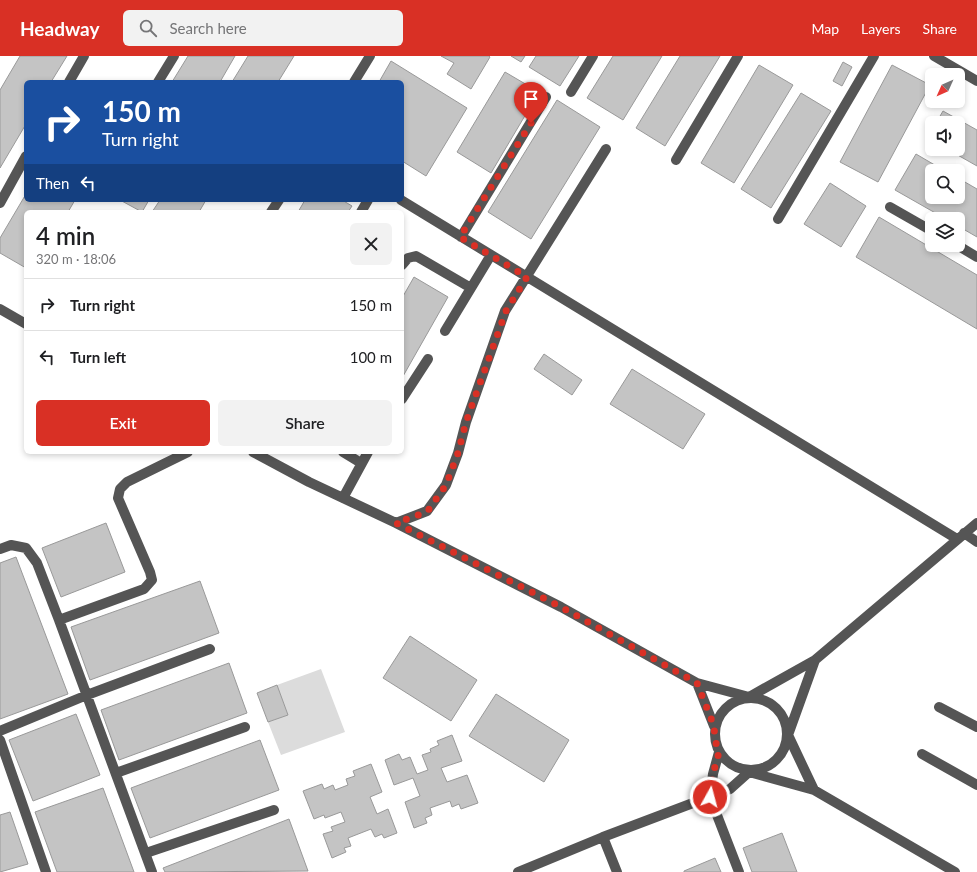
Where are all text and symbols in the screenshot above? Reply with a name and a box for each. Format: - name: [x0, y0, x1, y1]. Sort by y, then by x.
- search box: [123, 10, 403, 46]
- text: Headway: [20, 17, 99, 40]
- icon: search: [137, 17, 159, 39]
- text: Search here: [169, 19, 247, 37]
- text: Map: [811, 20, 839, 37]
- text: Layers: [861, 20, 901, 37]
- text: Share: [923, 20, 957, 37]
- north arrow: [925, 68, 965, 108]
- map controls: [925, 68, 965, 252]
- pin: [514, 82, 548, 123]
- icon: arrive: [520, 88, 542, 110]
- text: 150 m: [102, 94, 181, 128]
- icon: right: [36, 96, 88, 148]
- button: sound: [925, 116, 965, 156]
- text: Turn right: [102, 128, 179, 150]
- button: search: [925, 164, 965, 204]
- icon: left: [77, 172, 99, 194]
- text: Then: [36, 174, 69, 192]
- button: layers: [925, 212, 965, 252]
- text: 4 min: [36, 221, 95, 250]
- button: close: [350, 223, 392, 265]
- text: 320 m · 18:06: [36, 251, 116, 267]
- icon: right: [36, 294, 58, 316]
- text: Turn right: [70, 296, 135, 314]
- text: 150 m: [350, 296, 392, 314]
- icon: left: [36, 346, 58, 368]
- text: Turn left: [70, 348, 126, 366]
- text: 100 m: [350, 348, 392, 366]
- button: Exit: [36, 400, 210, 446]
- button: Share: [218, 400, 392, 446]
- position arrow: [689, 776, 731, 818]

